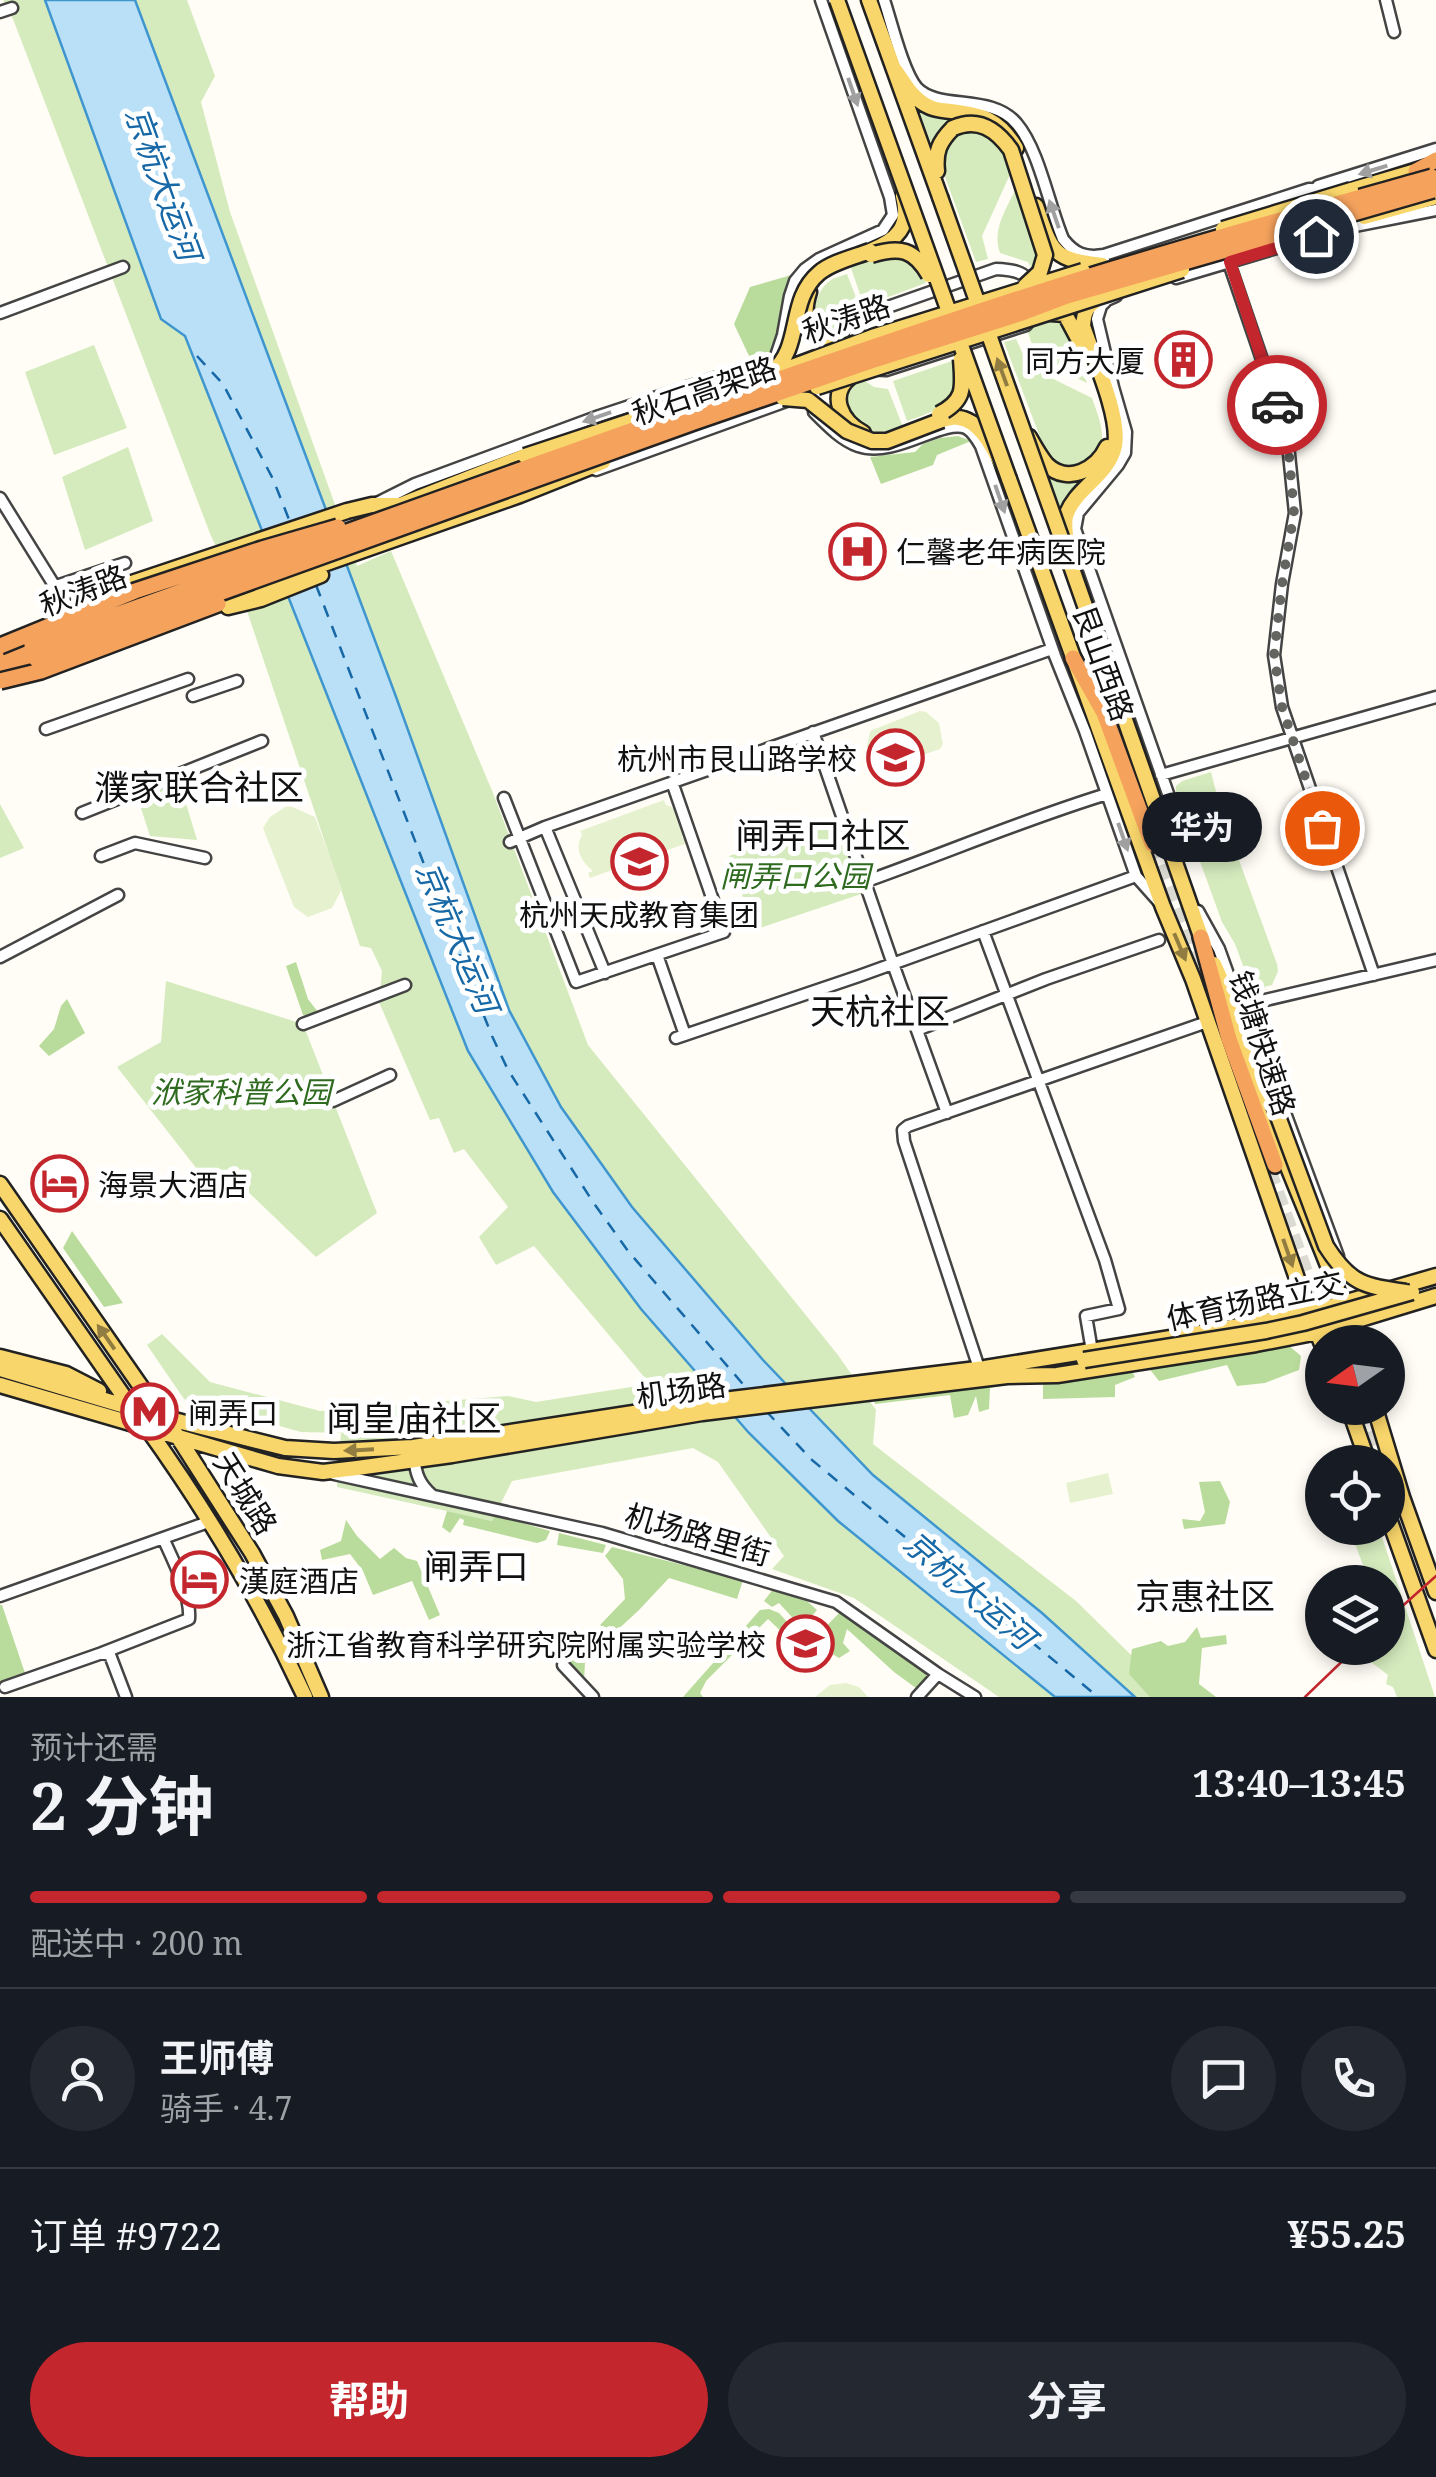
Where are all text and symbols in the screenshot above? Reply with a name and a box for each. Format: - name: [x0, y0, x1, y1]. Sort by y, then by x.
- one-way arrow: [847, 78, 862, 108]
- water label: 京杭大运河: [116, 100, 214, 271]
- one-way arrow: [1357, 163, 1387, 178]
- pin: [1274, 194, 1359, 279]
- one-way arrow: [1046, 198, 1061, 228]
- icon: home: [1289, 209, 1344, 264]
- street label: 秋涛路: [797, 284, 895, 352]
- building icon: 同方大厦: [1154, 330, 1214, 390]
- place label: 同方大厦: [1025, 340, 1145, 381]
- street label: 秋石高架路: [626, 346, 782, 434]
- courier: [1227, 355, 1327, 455]
- one-way arrow: [994, 356, 1009, 386]
- icon: car: [1250, 378, 1305, 433]
- one-way arrow: [582, 410, 612, 425]
- one-way arrow: [993, 484, 1008, 514]
- hospital icon: 仁馨老年病医院: [827, 521, 887, 581]
- place label: 仁馨老年病医院: [896, 531, 1106, 572]
- street label: 秋涛路: [34, 555, 132, 625]
- street label: 艮山西路: [1064, 600, 1144, 726]
- school or university icon: 杭州市艮山路学校: [866, 728, 926, 788]
- place label: 杭州市艮山路学校: [617, 738, 857, 779]
- district label: 濮家联合社区: [94, 763, 304, 810]
- pin: [1280, 786, 1365, 871]
- callout: 华为: [1142, 793, 1262, 863]
- icon: bag: [1295, 801, 1350, 856]
- text: 华为: [1170, 805, 1234, 848]
- district label: 闸弄口社区: [735, 811, 911, 858]
- one-way arrow: [1116, 823, 1131, 853]
- school or university icon: 杭州天成教育集团: [609, 831, 669, 891]
- water label: 京杭大运河: [407, 855, 511, 1025]
- park label: 闸弄口公园: [720, 855, 874, 896]
- place label: 杭州天成教育集团: [519, 894, 759, 935]
- one-way arrow: [1172, 932, 1188, 962]
- street label: 钱塘快速路: [1220, 965, 1306, 1121]
- district label: 天杭社区: [810, 987, 950, 1034]
- park label: 洑家科普公园: [151, 1071, 335, 1112]
- hotel icon: 海景大酒店: [29, 1154, 89, 1214]
- place label: 海景大酒店: [98, 1164, 248, 1205]
- one-way arrow: [1281, 1239, 1296, 1269]
- street label: 体育场路立交: [1163, 1261, 1347, 1339]
- one-way arrow: [97, 1323, 116, 1350]
- north arrow: [1305, 1325, 1405, 1425]
- map controls: [1305, 1325, 1405, 1665]
- street label: 机场路: [634, 1363, 728, 1417]
- metro station icon: 闸弄口: [119, 1382, 179, 1442]
- place label: 闸弄口: [188, 1392, 278, 1433]
- district label: 闻皇庙社区: [326, 1394, 502, 1441]
- one-way arrow: [343, 1442, 375, 1458]
- street label: 天城路: [205, 1444, 287, 1542]
- button: locate: [1305, 1445, 1405, 1545]
- street label: 机场路里街: [620, 1494, 776, 1574]
- water label: 京杭大运河: [896, 1520, 1049, 1662]
- district label: 闸弄口: [423, 1542, 529, 1589]
- hotel icon: 漢庭酒店: [170, 1550, 230, 1610]
- place label: 漢庭酒店: [239, 1560, 359, 1601]
- button: layers: [1305, 1565, 1405, 1665]
- district label: 京惠社区: [1135, 1572, 1275, 1619]
- school or university icon: 浙江省教育科学研究院附属实验学校: [775, 1614, 835, 1674]
- place label: 浙江省教育科学研究院附属实验学校: [286, 1624, 766, 1665]
- text: 预计还需: [30, 1725, 158, 1768]
- text: 13:40–13:45: [1192, 1756, 1406, 1808]
- text: 2 分钟: [30, 1761, 214, 1849]
- text: 配送中 · 200 m: [30, 1921, 243, 1964]
- button: person: [30, 2026, 135, 2131]
- button: chat: [1171, 2026, 1276, 2131]
- button: phone: [1301, 2026, 1406, 2131]
- text: 王师傅: [160, 2031, 274, 2083]
- text: 骑手 · 4.7: [160, 2086, 292, 2129]
- text: ¥55.25: [1287, 2207, 1406, 2259]
- text: 订单 #9722: [30, 2209, 222, 2261]
- button: 帮助: [30, 2342, 708, 2457]
- button: 分享: [728, 2342, 1406, 2457]

